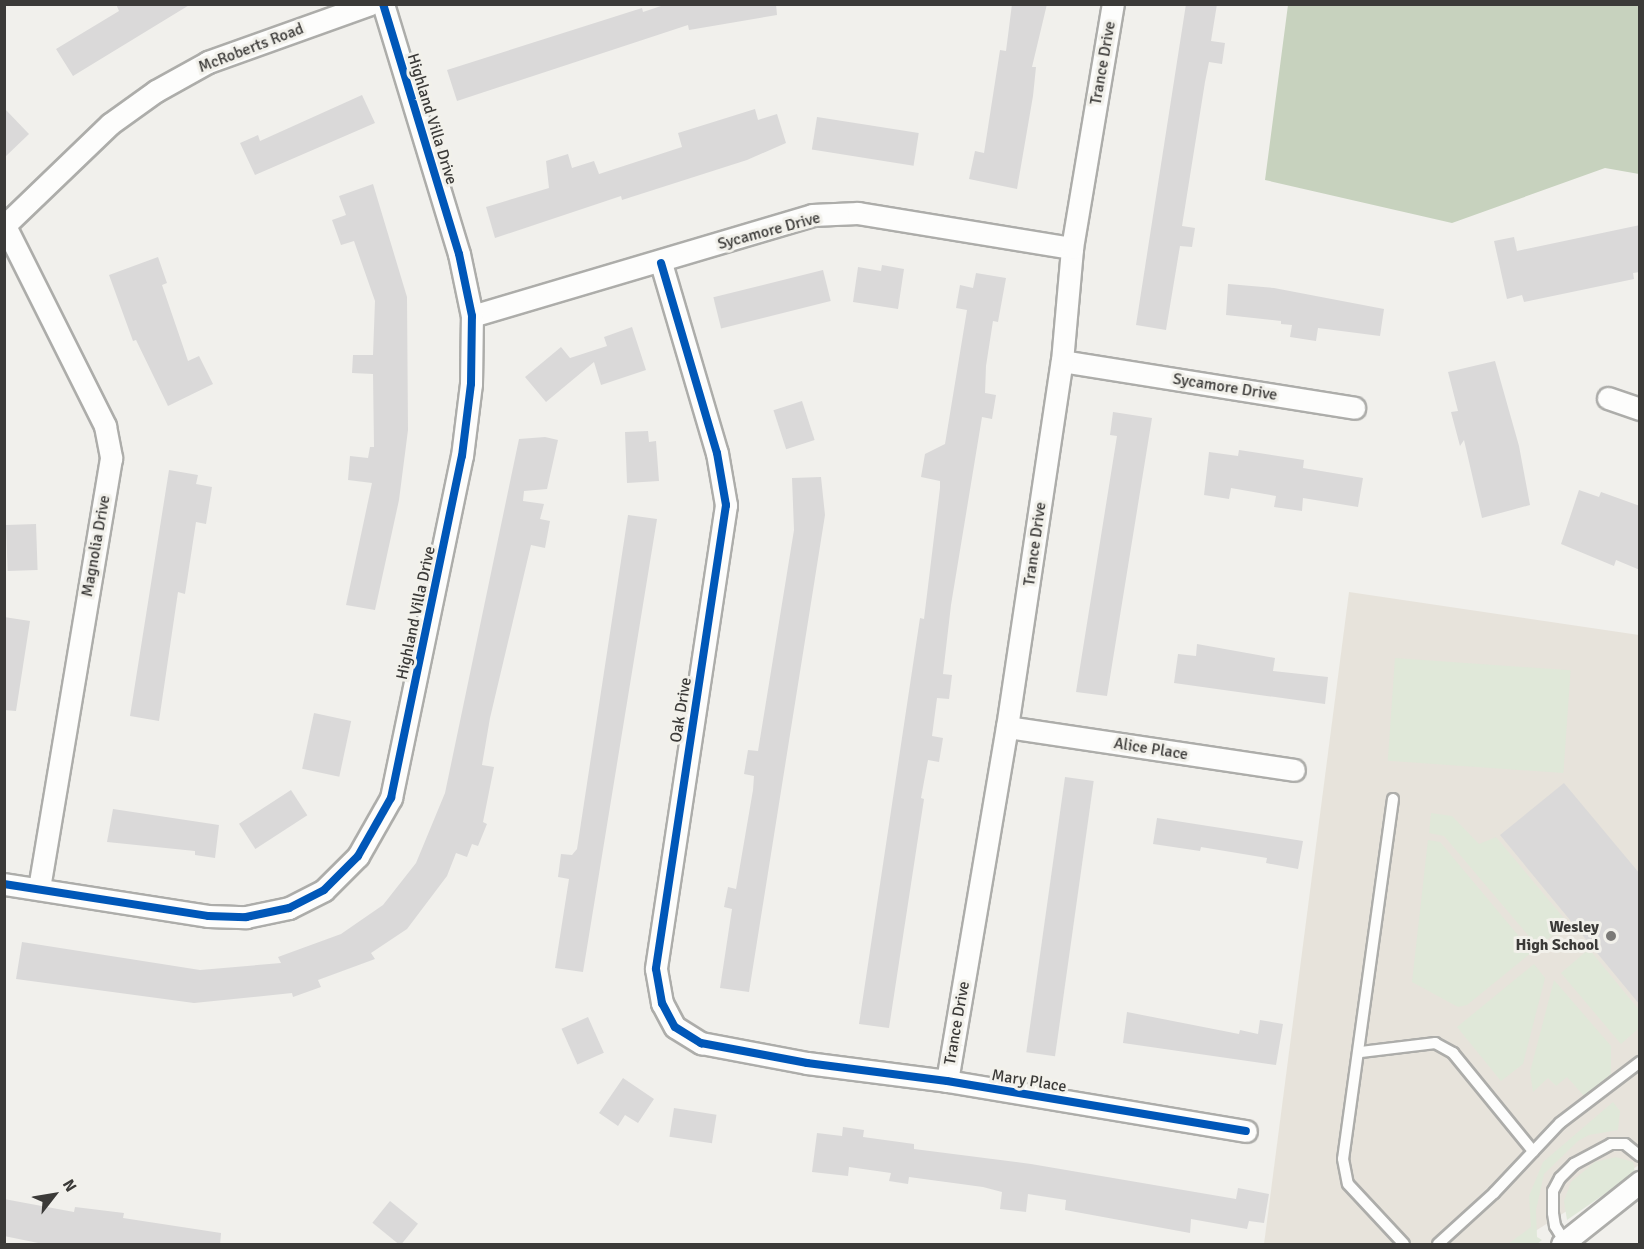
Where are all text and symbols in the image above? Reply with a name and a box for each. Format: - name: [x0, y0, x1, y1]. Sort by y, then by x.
- street label: McRoberts Road: [196, 19, 306, 77]
- street label: Trance Drive: [1086, 20, 1120, 106]
- street label: Highland Villa Drive: [403, 51, 461, 187]
- street label: Sycamore Drive: [716, 208, 822, 254]
- street label: Sycamore Drive: [1171, 369, 1279, 405]
- street label: Magnolia Drive: [78, 494, 114, 598]
- street label: Trance Drive: [1020, 501, 1050, 587]
- street label: Highland Villa Drive: [392, 544, 440, 682]
- street label: Oak Drive: [666, 676, 696, 744]
- street label: Alice Place: [1113, 734, 1189, 764]
- place label: Wesley High School: [1516, 917, 1599, 955]
- marker: Wesley High School: [1604, 929, 1618, 943]
- street label: Trance Drive: [940, 980, 974, 1066]
- street label: Mary Place: [990, 1066, 1068, 1096]
- north arrow: [24, 1165, 84, 1225]
- text: N: [58, 1176, 81, 1196]

